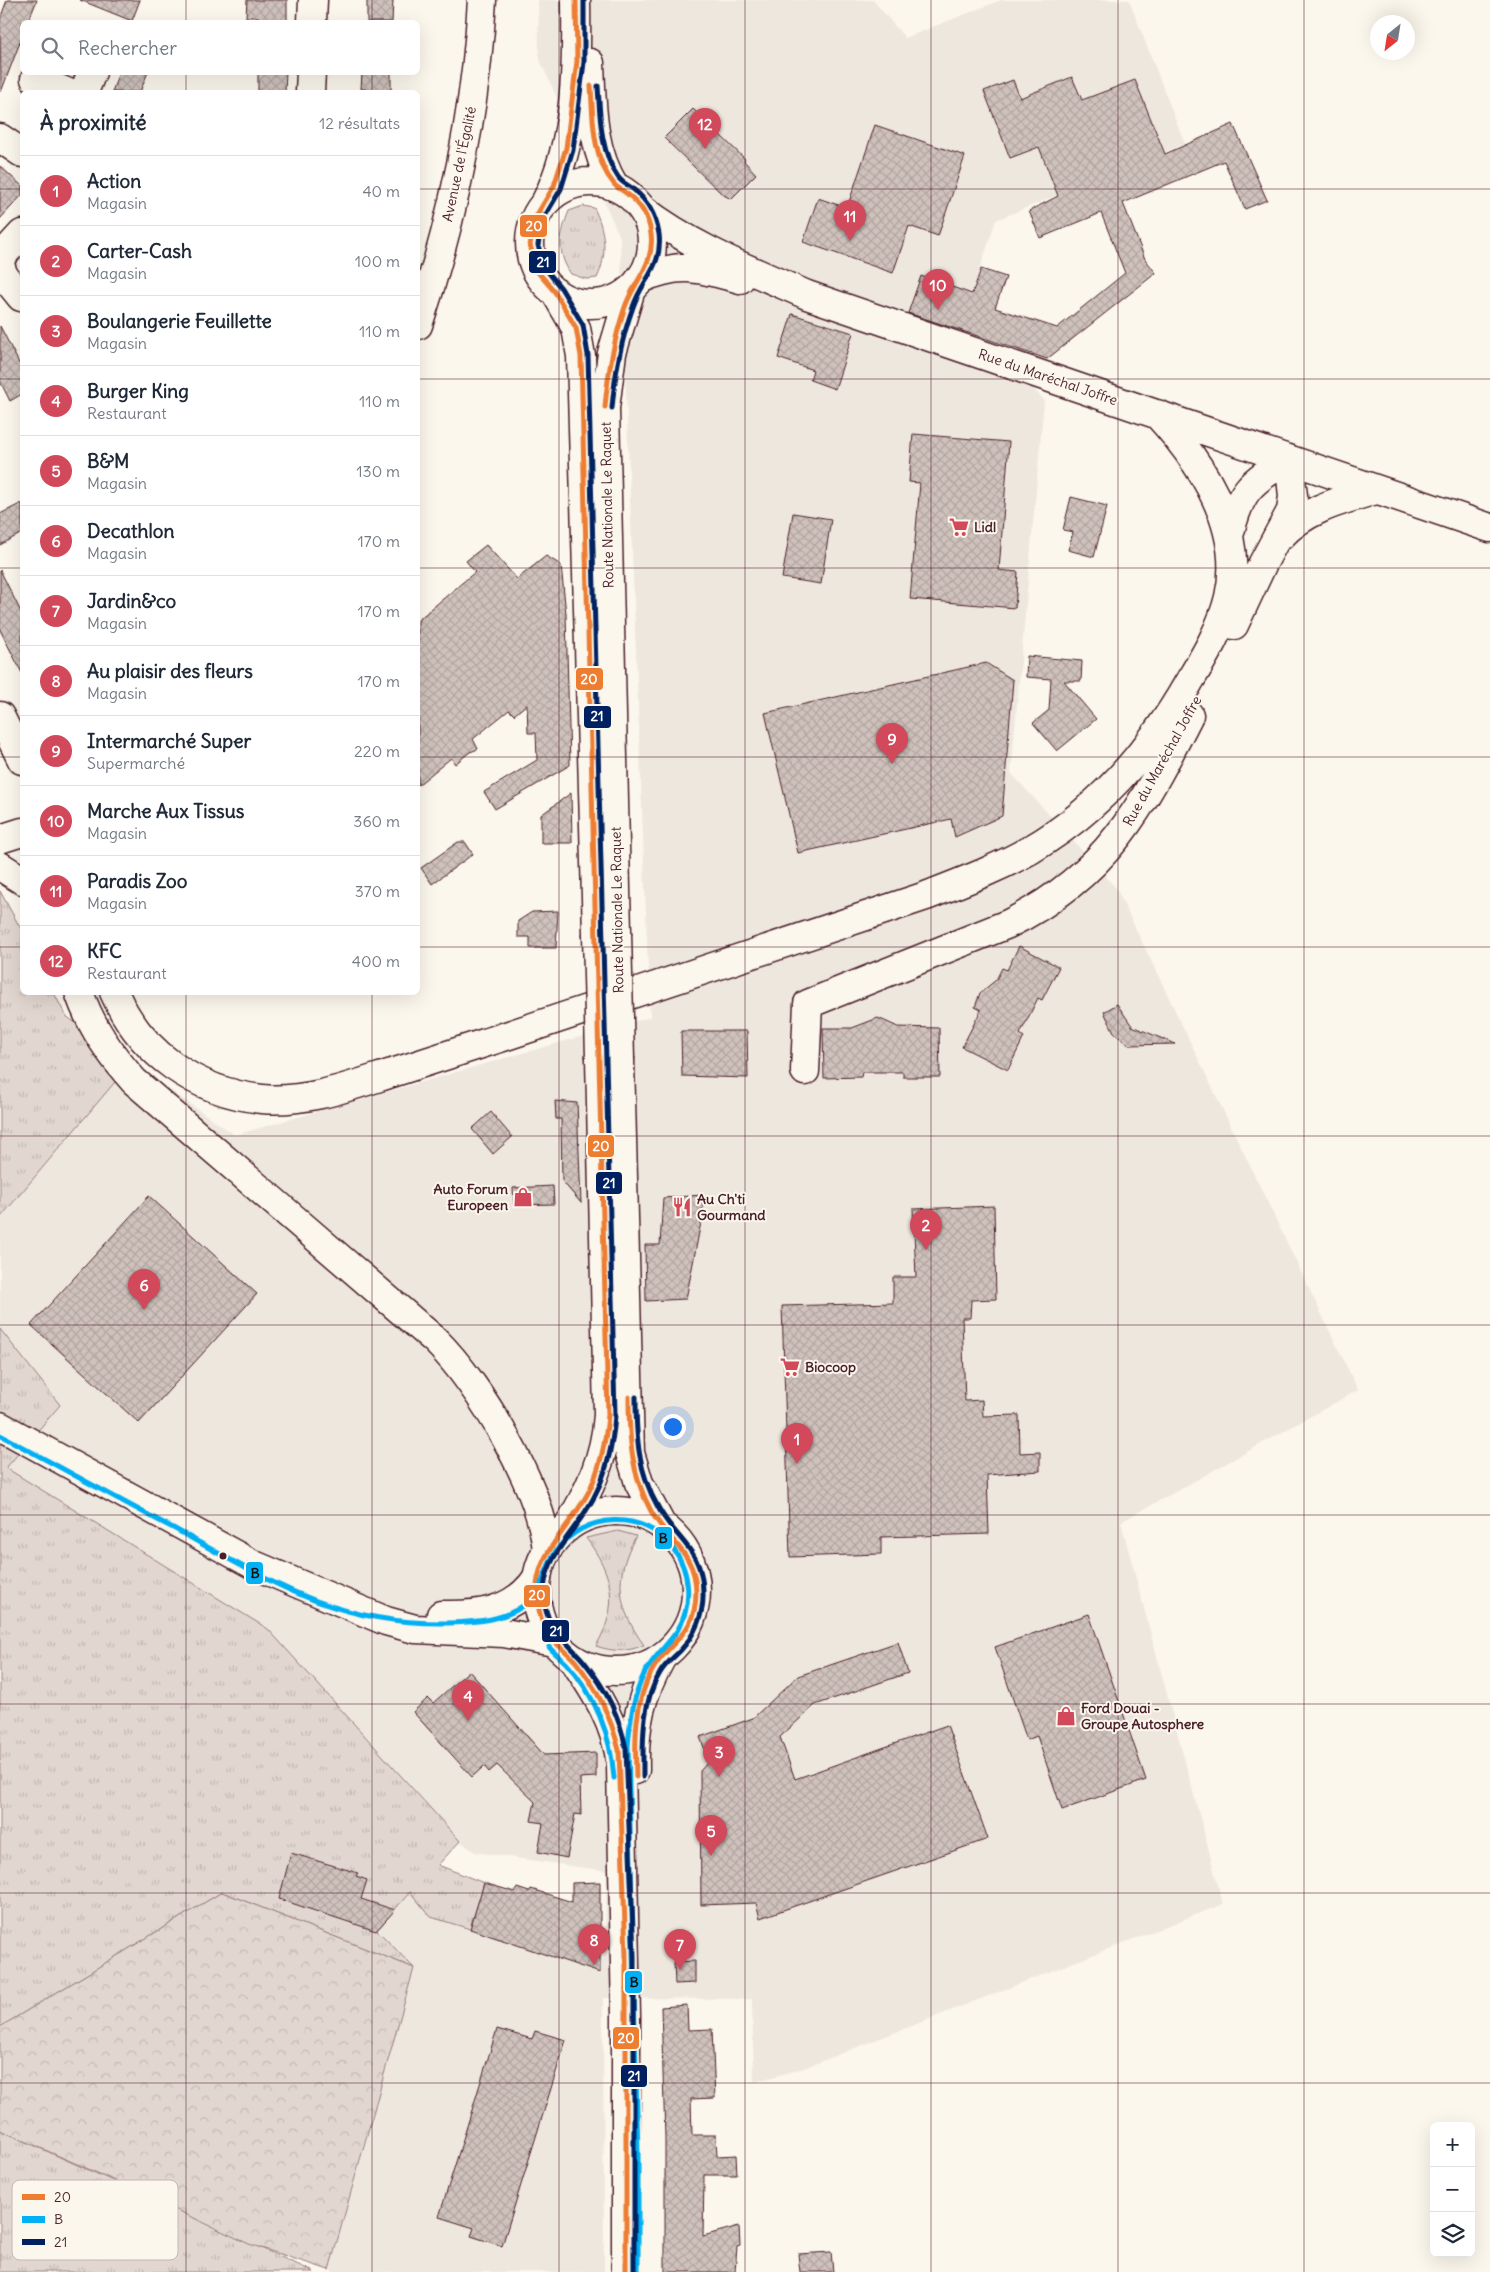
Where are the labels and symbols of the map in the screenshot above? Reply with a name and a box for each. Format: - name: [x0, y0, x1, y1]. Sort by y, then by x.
- north arrow: [1370, 15, 1415, 60]
- street label: Avenue de l'Égalité: [438, 105, 480, 223]
- pin: 12: [689, 108, 721, 149]
- pin: 11: [834, 200, 866, 241]
- line badge: 20: [519, 214, 548, 238]
- text: 20: [526, 217, 542, 235]
- line badge: 21: [528, 250, 557, 274]
- text: 21: [536, 253, 550, 271]
- pin: 10: [922, 269, 954, 310]
- street label: Rue du Maréchal Joffre: [976, 345, 1120, 409]
- street label: Route Nationale Le Raquet: [597, 421, 617, 588]
- supermarket icon: Lidl: [948, 516, 970, 538]
- place label: Lidl: [974, 518, 996, 536]
- line badge: 20: [575, 667, 604, 691]
- text: 20: [581, 670, 597, 688]
- street label: Rue du Maréchal Joffre: [1119, 693, 1205, 829]
- line badge: 21: [583, 705, 612, 729]
- text: 21: [590, 707, 604, 725]
- pin: 9: [876, 723, 908, 764]
- street label: Route Nationale Le Raquet: [607, 826, 627, 993]
- line badge: 20: [587, 1134, 615, 1158]
- text: 20: [593, 1137, 609, 1155]
- line badge: 21: [595, 1171, 623, 1195]
- text: 21: [602, 1174, 616, 1192]
- place label: Auto Forum Europeen: [434, 1180, 509, 1214]
- shop icon: Auto Forum Europeen: [512, 1186, 534, 1208]
- place label: Au Ch'ti Gourmand: [697, 1190, 766, 1224]
- restaurant icon: Au Ch'ti Gourmand: [671, 1196, 693, 1218]
- pin: 2: [910, 1209, 942, 1250]
- pin: 6: [128, 1269, 160, 1310]
- supermarket icon: Biocoop: [779, 1356, 801, 1378]
- place label: Biocoop: [805, 1358, 856, 1376]
- your location: [660, 1414, 686, 1440]
- pin: 1: [781, 1423, 813, 1464]
- line badge: B: [654, 1526, 673, 1550]
- text: B: [658, 1529, 668, 1547]
- unlabelled marker: [218, 1551, 228, 1561]
- line badge: B: [245, 1561, 264, 1585]
- text: B: [250, 1564, 260, 1582]
- line badge: 20: [523, 1584, 551, 1608]
- text: 20: [529, 1586, 545, 1604]
- line badge: 21: [541, 1619, 570, 1643]
- text: 21: [549, 1622, 563, 1640]
- pin: 4: [452, 1680, 484, 1721]
- place label: Ford Douai - Groupe Autosphere: [1081, 1699, 1205, 1733]
- shop icon: Ford Douai - Groupe Autosphere: [1055, 1705, 1077, 1727]
- pin: 3: [703, 1736, 735, 1777]
- pin: 5: [695, 1815, 727, 1856]
- pin: 8: [578, 1924, 610, 1965]
- pin: 7: [664, 1929, 696, 1970]
- line badge: B: [624, 1970, 643, 1994]
- text: B: [629, 1973, 639, 1991]
- line badge: 20: [612, 2026, 640, 2050]
- text: 20: [618, 2029, 634, 2047]
- line badge: 21: [620, 2064, 648, 2088]
- text: 21: [627, 2067, 641, 2085]
- legend: [12, 2180, 178, 2260]
- text: 20: [54, 2188, 71, 2206]
- text: B: [54, 2210, 63, 2228]
- text: 21: [54, 2233, 67, 2251]

